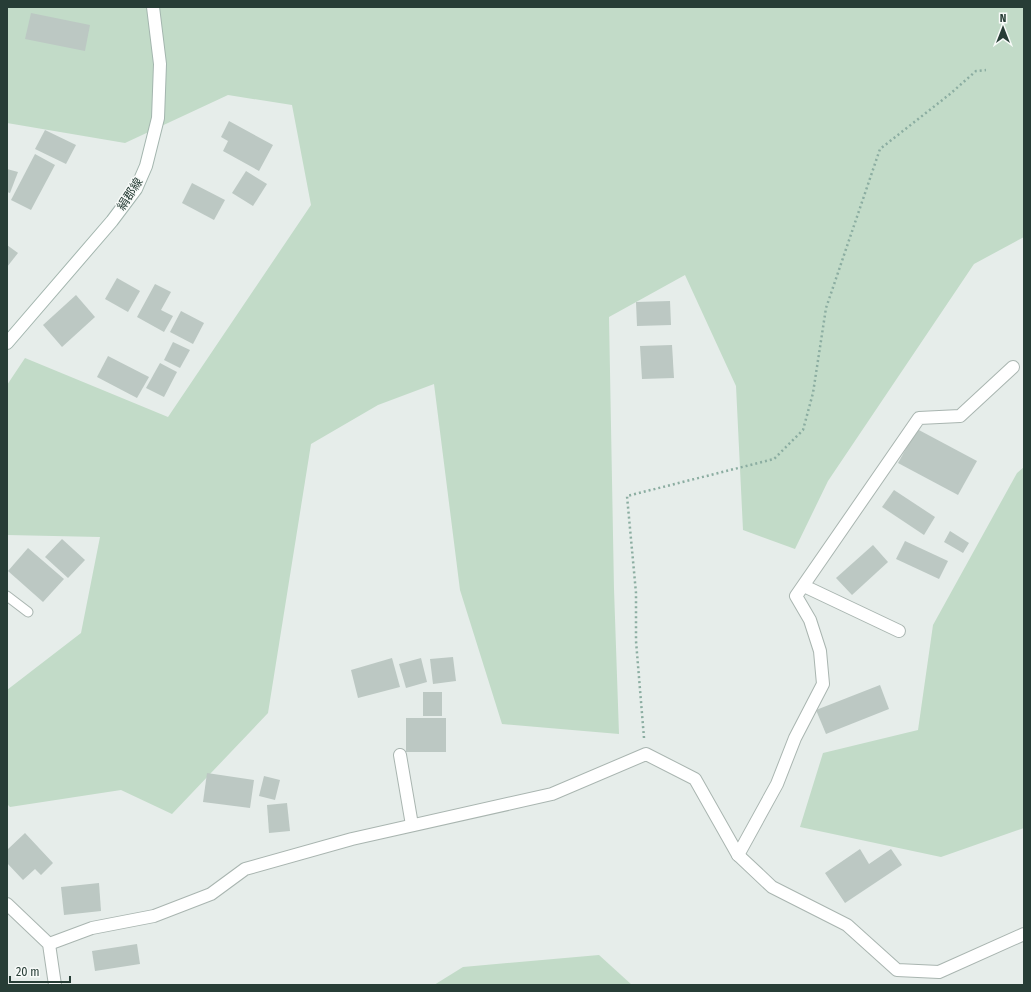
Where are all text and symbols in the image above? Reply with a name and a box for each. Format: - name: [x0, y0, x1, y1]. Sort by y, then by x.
- north arrow: [983, 8, 1023, 48]
- text: N: [1000, 12, 1006, 25]
- street label: 絹郡線: [114, 175, 146, 213]
- scale bar: [10, 958, 70, 984]
- text: 20 m: [16, 965, 40, 979]

